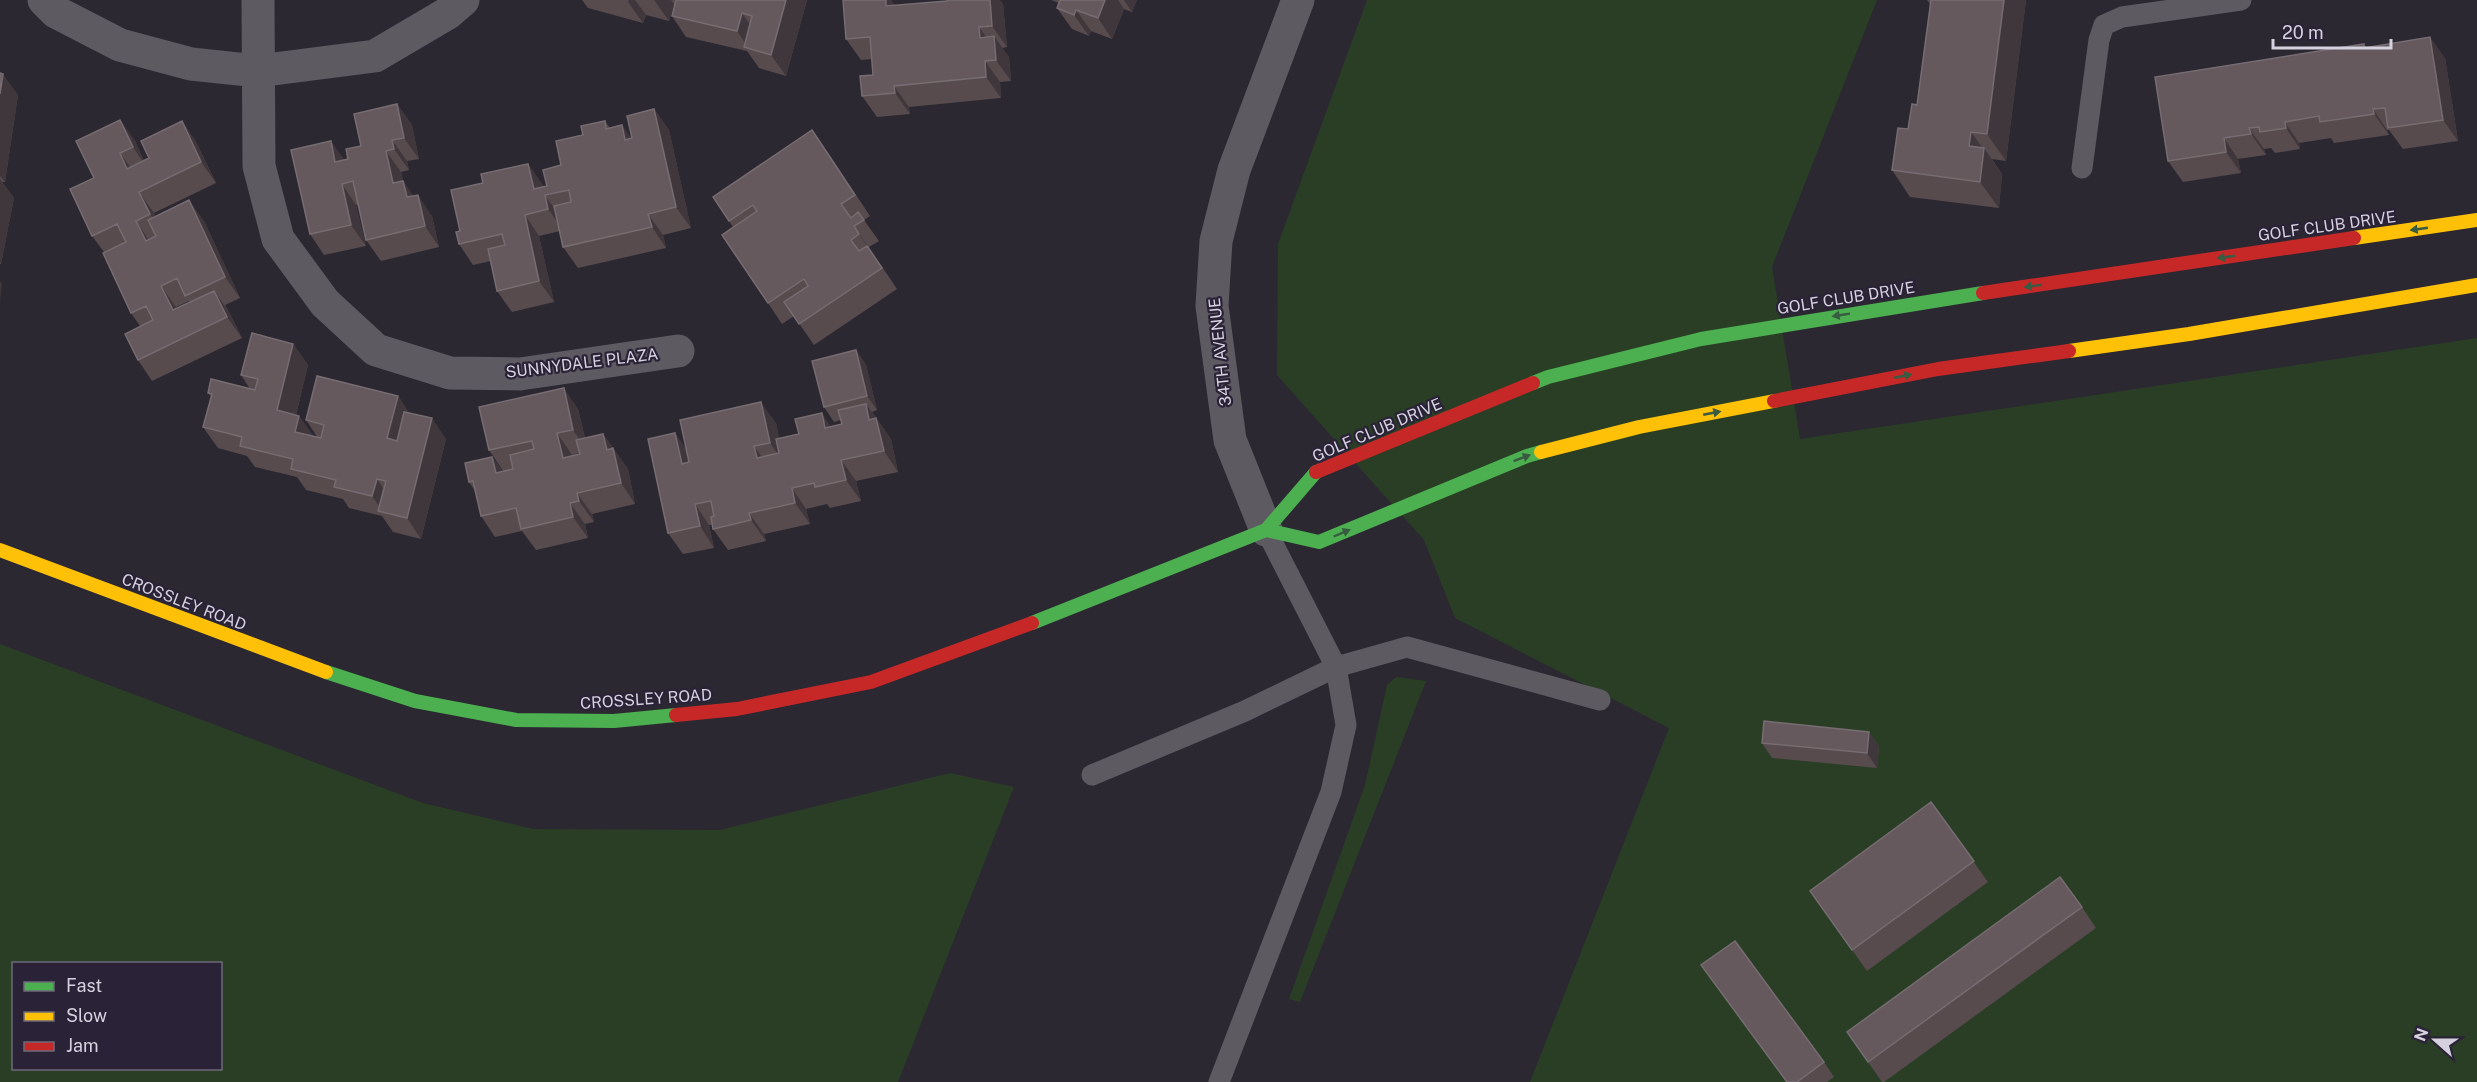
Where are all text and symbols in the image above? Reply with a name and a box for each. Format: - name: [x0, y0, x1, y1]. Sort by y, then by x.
- scale bar: [2273, 12, 2392, 50]
- text: 20 m: [2282, 22, 2324, 43]
- street label: GOLF CLUB DRIVE: [2257, 207, 2397, 245]
- one-way arrow: [2410, 224, 2429, 233]
- one-way arrow: [2217, 253, 2236, 262]
- street label: GOLF CLUB DRIVE: [1776, 278, 1916, 318]
- one-way arrow: [2024, 281, 2043, 290]
- street label: 34TH AVENUE: [1205, 297, 1235, 407]
- one-way arrow: [1831, 311, 1850, 320]
- street label: SUNNYDALE PLAZA: [505, 344, 659, 382]
- one-way arrow: [1894, 371, 1913, 380]
- street label: GOLF CLUB DRIVE: [1309, 394, 1445, 466]
- one-way arrow: [1703, 408, 1722, 417]
- one-way arrow: [1514, 453, 1532, 463]
- one-way arrow: [1334, 528, 1352, 538]
- street label: CROSSLEY ROAD: [119, 569, 249, 635]
- street label: CROSSLEY ROAD: [579, 685, 713, 713]
- legend: [12, 962, 222, 1070]
- text: Fast: [66, 975, 102, 996]
- text: Slow: [66, 1005, 107, 1026]
- north arrow: [2405, 1010, 2465, 1070]
- text: N: [2410, 1026, 2433, 1044]
- text: Jam: [66, 1035, 99, 1056]

